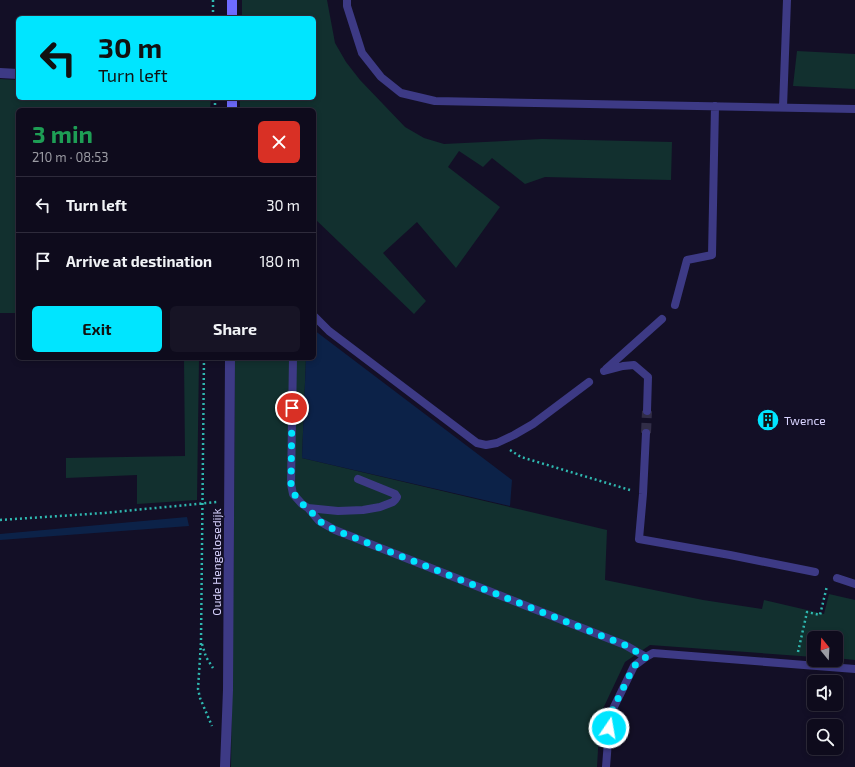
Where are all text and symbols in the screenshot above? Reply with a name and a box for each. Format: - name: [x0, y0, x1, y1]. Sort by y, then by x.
- text: 30 m: [98, 30, 162, 64]
- icon: left: [32, 32, 84, 84]
- text: Turn left: [98, 64, 168, 86]
- text: 3 min: [32, 119, 93, 148]
- button: close: [258, 121, 300, 163]
- text: 210 m · 08:53: [32, 149, 108, 165]
- icon: left: [32, 194, 54, 216]
- text: Turn left: [66, 196, 127, 214]
- text: 30 m: [266, 196, 300, 214]
- icon: arrive: [32, 250, 54, 272]
- text: Arrive at destination: [66, 252, 212, 270]
- text: 180 m: [259, 252, 300, 270]
- button: Exit: [32, 306, 162, 352]
- button: Share: [170, 306, 300, 352]
- pin: [275, 391, 309, 425]
- icon: arrive: [281, 397, 303, 419]
- building icon: Twence: [755, 407, 781, 433]
- place label: Twence: [784, 413, 826, 427]
- street label: Oude Hengelosedijk: [209, 508, 224, 616]
- north arrow: [807, 631, 843, 667]
- map controls: [807, 631, 843, 755]
- button: sound: [807, 675, 843, 711]
- position arrow: [588, 707, 630, 749]
- button: search: [807, 719, 843, 755]

